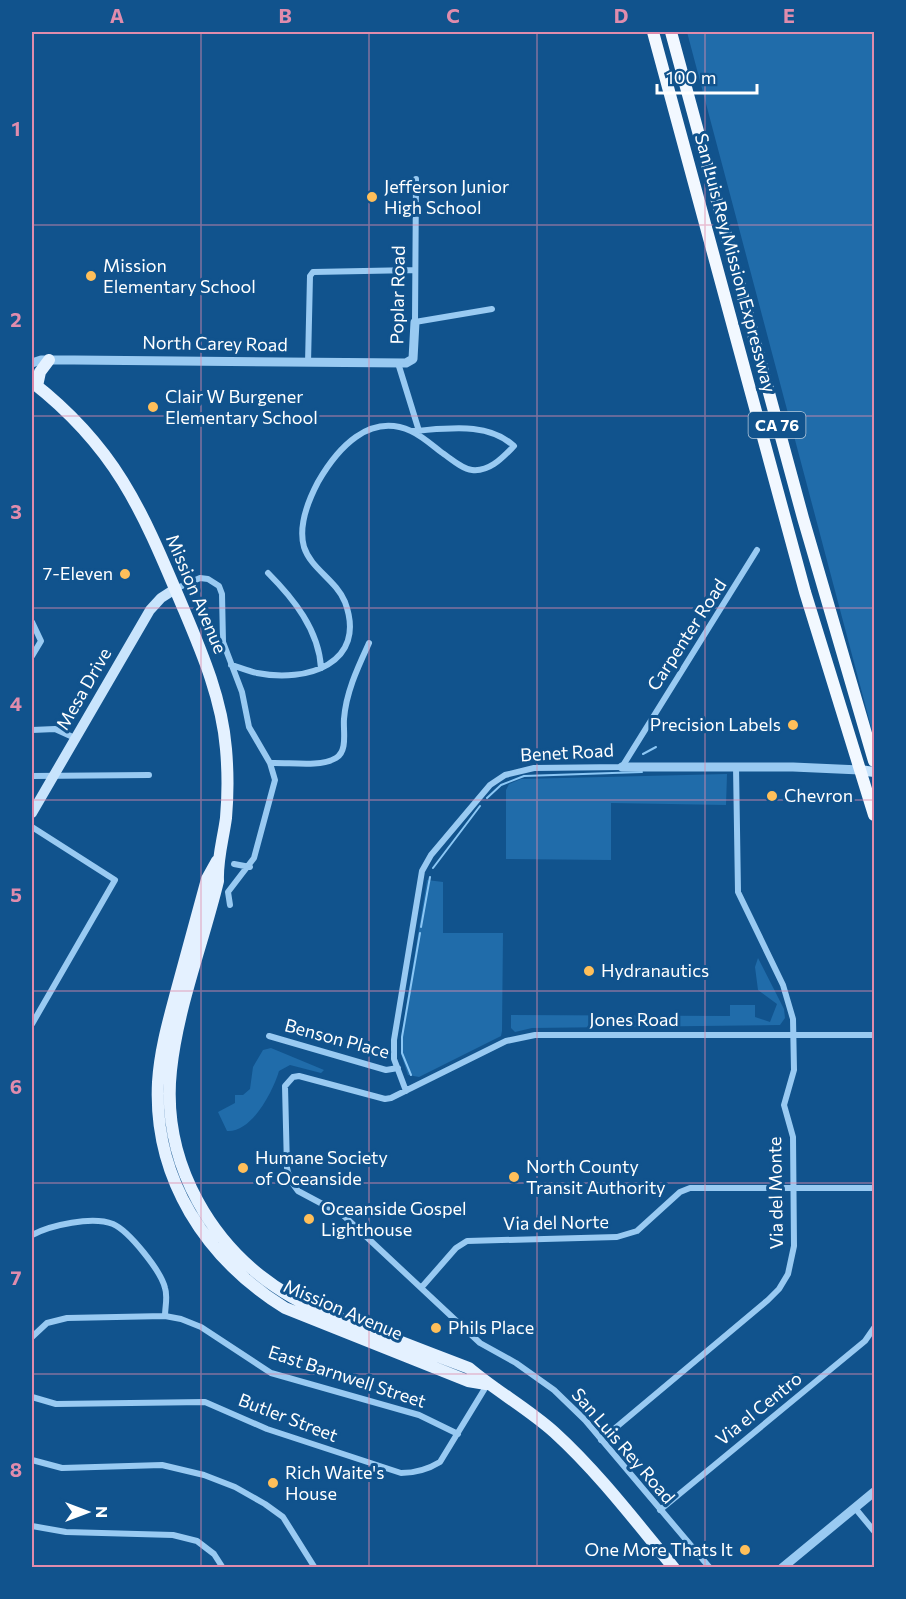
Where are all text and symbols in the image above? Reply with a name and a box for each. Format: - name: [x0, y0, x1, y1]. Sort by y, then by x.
- text: A: [110, 3, 124, 27]
- text: B: [278, 3, 292, 27]
- text: C: [446, 3, 460, 27]
- text: D: [614, 3, 628, 27]
- text: E: [783, 3, 795, 27]
- scale bar: [657, 57, 758, 95]
- text: 100 m: [666, 66, 716, 88]
- text: 1: [11, 116, 21, 140]
- street label: San Luis Rey Mission Expressway: [691, 131, 781, 395]
- place label: Jefferson Junior High School: [384, 175, 509, 218]
- marker: Jefferson Junior High School: [365, 190, 379, 204]
- street label: Poplar Road: [385, 245, 409, 345]
- place label: Mission Elementary School: [103, 254, 256, 297]
- marker: Mission Elementary School: [84, 269, 98, 283]
- text: 2: [10, 307, 22, 331]
- street label: North Carey Road: [142, 331, 288, 355]
- place label: Clair W Burgener Elementary School: [165, 385, 318, 428]
- marker: Clair W Burgener Elementary School: [146, 400, 160, 414]
- road number: CA 76: [748, 412, 806, 438]
- text: 3: [10, 499, 22, 523]
- street label: Mission Avenue: [162, 531, 232, 657]
- place label: 7-Eleven: [43, 562, 113, 584]
- marker: 7-Eleven: [118, 567, 132, 581]
- street label: Carpenter Road: [642, 574, 730, 694]
- street label: Mesa Drive: [51, 644, 115, 733]
- text: 4: [10, 691, 22, 715]
- place label: Precision Labels: [650, 713, 781, 735]
- marker: Precision Labels: [786, 718, 800, 732]
- street label: Benet Road: [520, 739, 614, 765]
- place label: Chevron: [784, 784, 853, 806]
- marker: Chevron: [765, 789, 779, 803]
- text: 5: [10, 882, 22, 906]
- place label: Hydranautics: [601, 959, 709, 981]
- marker: Hydranautics: [582, 964, 596, 978]
- street label: Jones Road: [589, 1008, 679, 1030]
- street label: Benson Place: [282, 1013, 392, 1063]
- text: 6: [10, 1074, 22, 1098]
- street label: Via del Monte: [763, 1136, 787, 1250]
- place label: Humane Society of Oceanside: [255, 1146, 388, 1189]
- place label: North County Transit Authority: [526, 1155, 666, 1198]
- marker: Humane Society of Oceanside: [236, 1161, 250, 1175]
- marker: North County Transit Authority: [507, 1170, 521, 1184]
- place label: Oceanside Gospel Lighthouse: [321, 1197, 467, 1240]
- street label: Via del Norte: [503, 1210, 609, 1234]
- marker: Oceanside Gospel Lighthouse: [302, 1212, 316, 1226]
- text: 7: [11, 1265, 22, 1289]
- street label: Mission Avenue: [280, 1274, 406, 1344]
- place label: Phils Place: [448, 1316, 534, 1338]
- marker: Phils Place: [429, 1321, 443, 1335]
- street label: East Barnwell Street: [266, 1340, 429, 1412]
- street label: Via el Centro: [711, 1367, 806, 1450]
- street label: San Luis Rey Road: [568, 1383, 680, 1508]
- street label: Butler Street: [236, 1388, 341, 1446]
- text: 8: [10, 1457, 22, 1481]
- place label: Rich Waite's House: [285, 1461, 384, 1504]
- marker: Rich Waite's House: [266, 1476, 280, 1490]
- north arrow: [57, 1482, 117, 1542]
- text: N: [93, 1506, 112, 1518]
- place label: One More Thats It: [585, 1538, 733, 1560]
- marker: One More Thats It: [738, 1543, 752, 1557]

